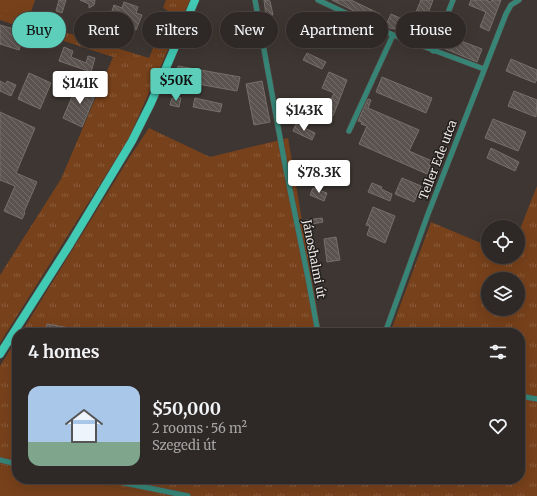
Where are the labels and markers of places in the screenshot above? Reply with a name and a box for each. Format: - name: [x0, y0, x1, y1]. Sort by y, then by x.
- pin: $50K: [152, 68, 200, 102]
- pin: $141K: [52, 71, 108, 105]
- pin: $143K: [276, 98, 332, 132]
- pin: $78.3K: [286, 160, 352, 194]

